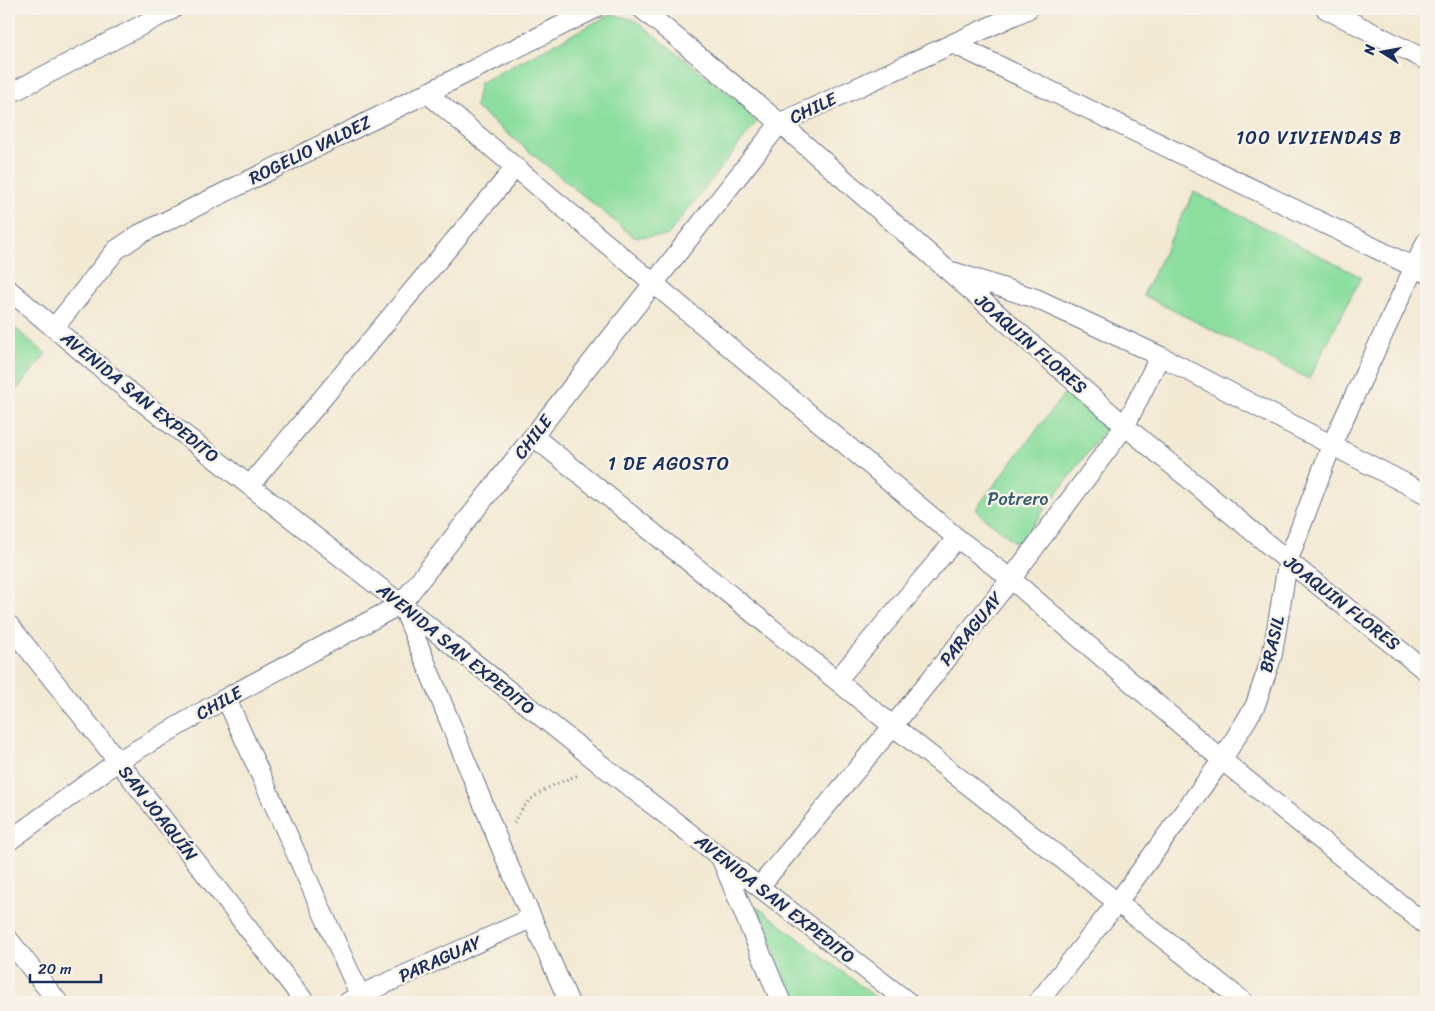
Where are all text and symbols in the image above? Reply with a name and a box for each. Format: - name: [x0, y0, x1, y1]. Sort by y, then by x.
- north arrow: [1358, 28, 1408, 78]
- text: N: [1356, 42, 1383, 58]
- street label: CHILE: [784, 83, 843, 133]
- street label: ROGELIO VALDEZ: [243, 106, 377, 194]
- district label: 100 VIVIENDAS B: [1236, 121, 1402, 154]
- street label: JOAQUIN FLORES: [966, 285, 1095, 402]
- street label: AVENIDA SAN EXPEDITO: [53, 322, 227, 471]
- street label: CHILE: [505, 407, 561, 466]
- district label: 1 DE AGOSTO: [608, 447, 730, 480]
- park label: Potrero: [988, 483, 1049, 515]
- street label: JOAQUIN FLORES: [1276, 546, 1407, 659]
- street label: AVENIDA SAN EXPEDITO: [369, 574, 543, 723]
- street label: PARAGUAY: [931, 584, 1012, 673]
- street label: BRASIL: [1250, 612, 1294, 676]
- street label: CHILE: [190, 677, 249, 729]
- street label: SAN JOAQUÍN: [110, 758, 206, 869]
- street label: AVENIDA SAN EXPEDITO: [687, 825, 863, 972]
- street label: PARAGUAY: [393, 926, 488, 992]
- scale bar: [30, 951, 101, 983]
- text: 20 m: [38, 956, 72, 982]

